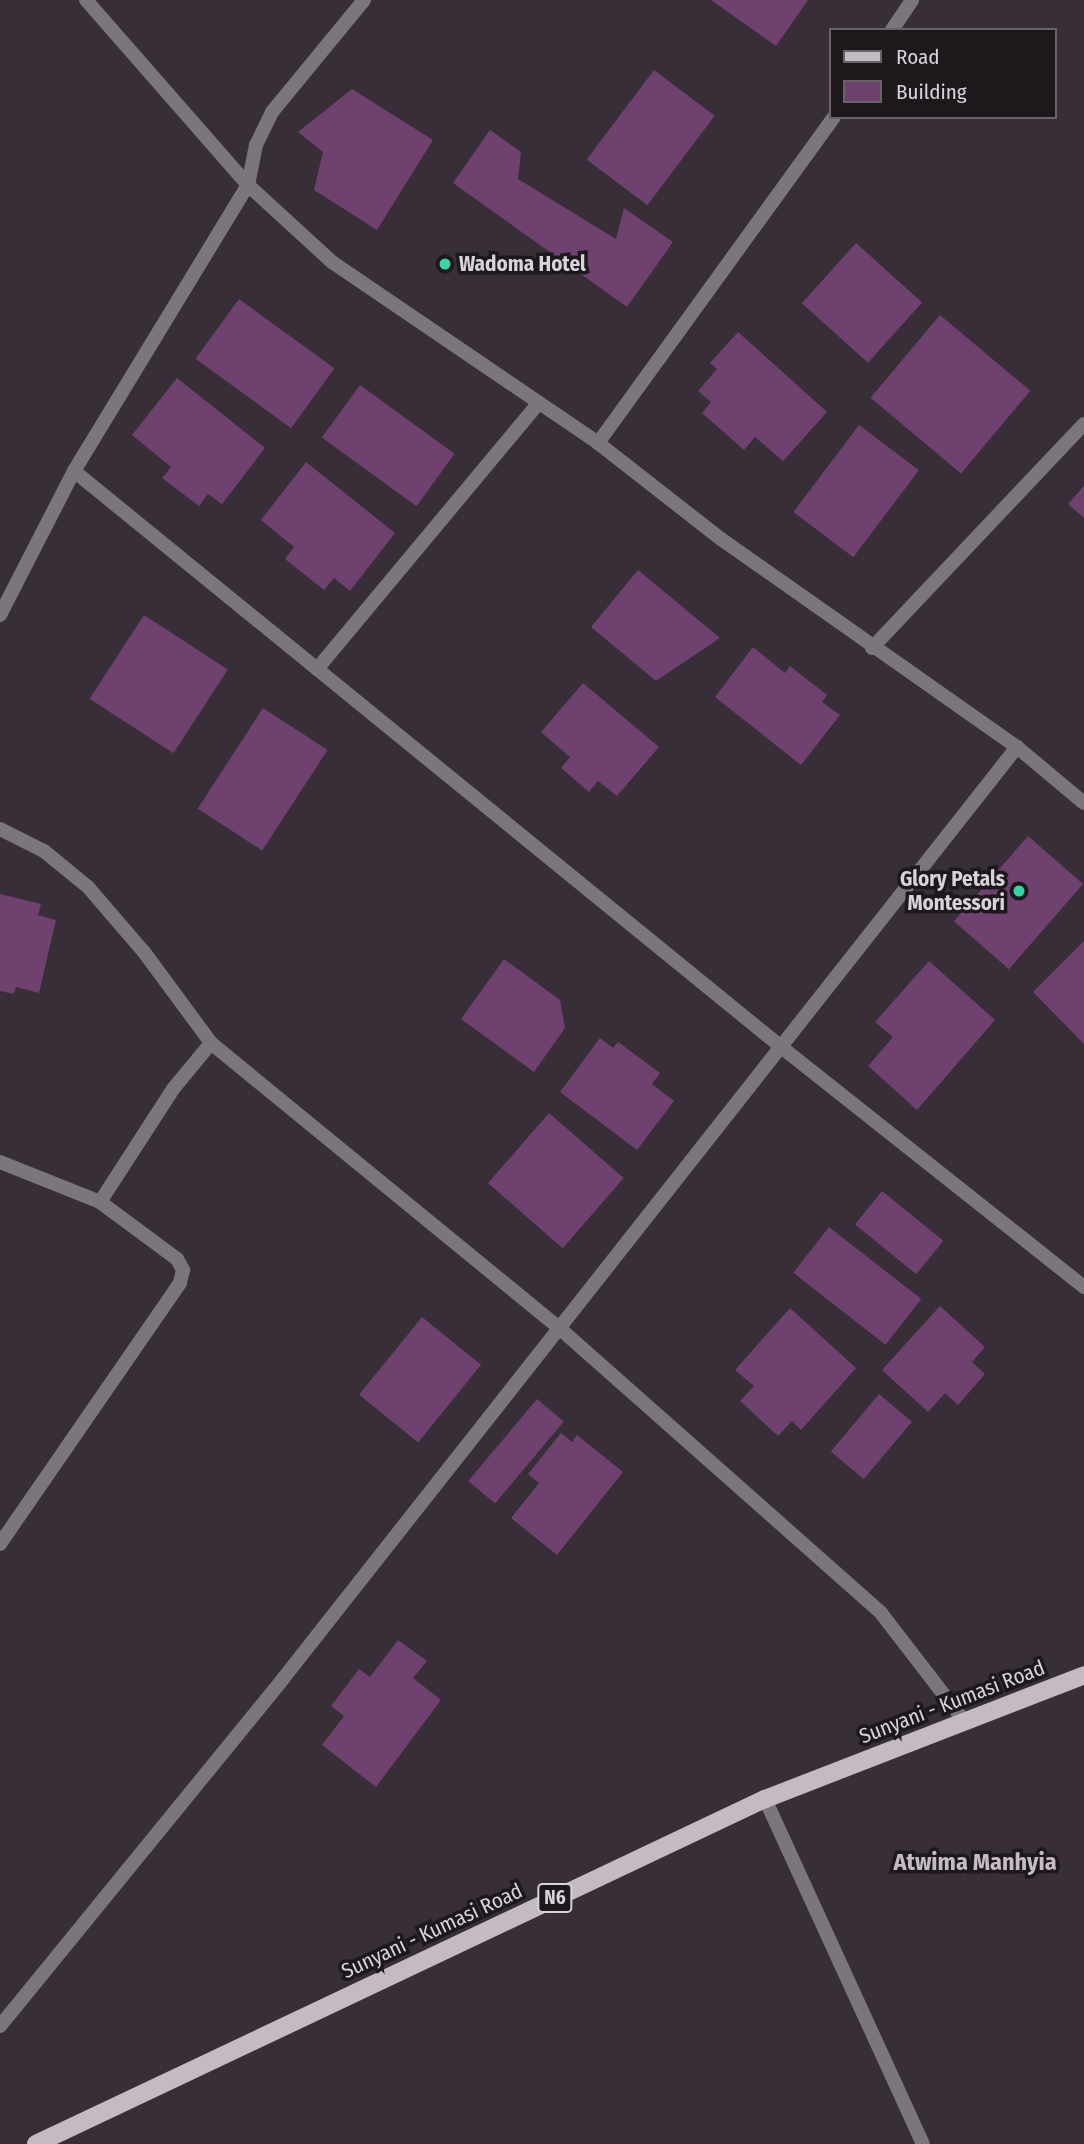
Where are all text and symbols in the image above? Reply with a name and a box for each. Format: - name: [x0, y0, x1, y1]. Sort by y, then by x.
- legend: [828, 28, 1056, 119]
- text: Road: [896, 44, 940, 70]
- text: Building: [896, 79, 967, 105]
- place label: Wadoma Hotel: [459, 251, 586, 277]
- marker: Wadoma Hotel: [437, 256, 453, 272]
- place label: Glory Petals Montessori: [900, 866, 1005, 916]
- marker: Glory Petals Montessori: [1011, 883, 1027, 899]
- street label: Sunyani - Kumasi Road: [856, 1655, 1048, 1749]
- district label: Atwima Manhyia: [893, 1849, 1057, 1877]
- street label: Sunyani - Kumasi Road: [338, 1878, 526, 1984]
- road number: N6: [536, 1882, 574, 1914]

